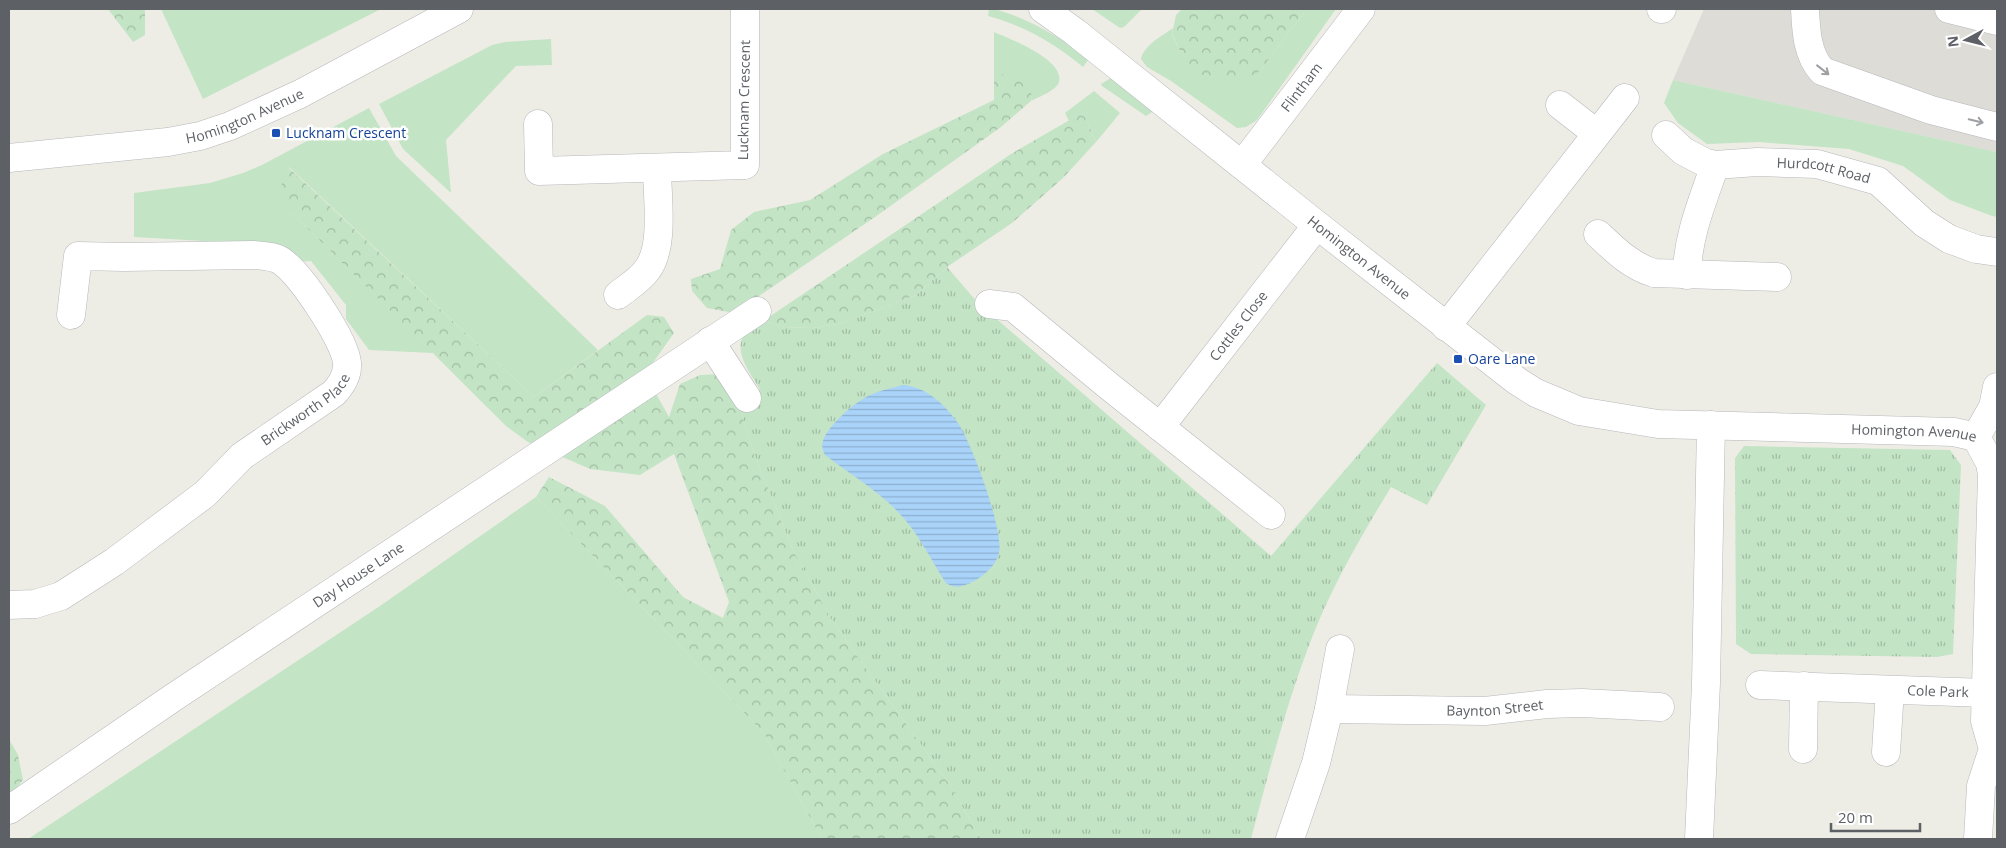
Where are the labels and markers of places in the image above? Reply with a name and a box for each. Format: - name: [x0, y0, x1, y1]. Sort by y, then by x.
- place label: Lucknam Crescent: [286, 123, 406, 142]
- marker: Lucknam Crescent: [270, 127, 282, 139]
- place label: Oare Lane: [1468, 349, 1536, 368]
- marker: Oare Lane: [1452, 353, 1464, 365]

